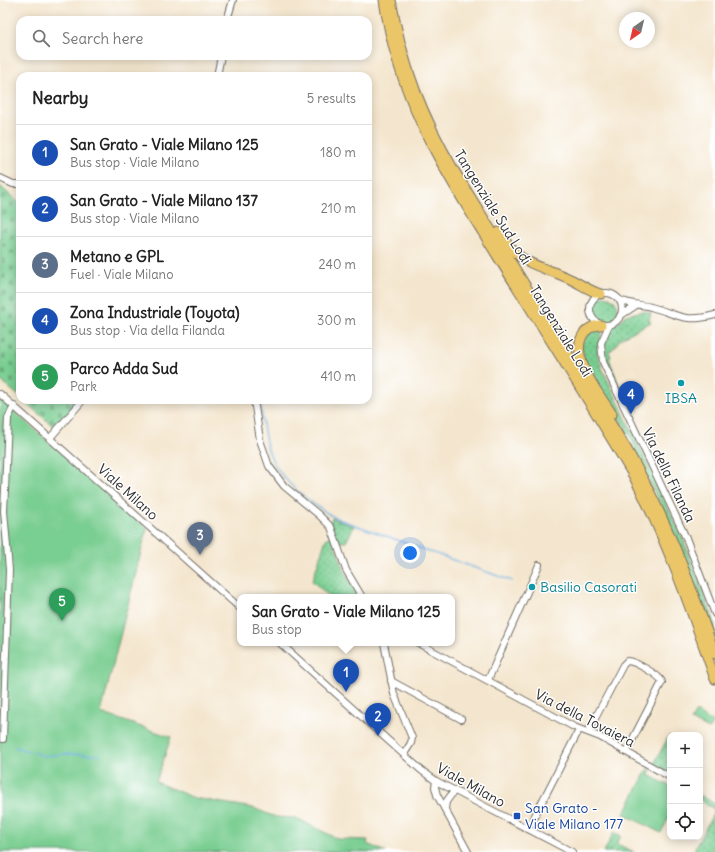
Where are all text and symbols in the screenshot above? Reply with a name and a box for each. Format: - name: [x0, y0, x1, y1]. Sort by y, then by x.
- north arrow: [619, 12, 655, 48]
- search box: [16, 16, 372, 60]
- icon: search: [30, 27, 52, 49]
- text: Search here: [62, 29, 143, 48]
- text: Nearby: [32, 87, 88, 109]
- text: 5 results: [307, 90, 356, 107]
- text: San Grato - Viale Milano 125: [70, 135, 259, 154]
- text: 1: [42, 144, 48, 161]
- text: 180 m: [320, 144, 356, 161]
- street label: Tangenziale Sud Lodi: [450, 146, 536, 268]
- text: Bus stop · Viale Milano: [70, 154, 199, 171]
- text: San Grato - Viale Milano 137: [70, 191, 258, 210]
- text: 2: [41, 200, 49, 217]
- text: 210 m: [321, 200, 356, 217]
- text: Bus stop · Viale Milano: [70, 210, 199, 227]
- text: Metano e GPL: [70, 247, 164, 266]
- text: 3: [41, 256, 49, 273]
- text: 240 m: [319, 256, 356, 273]
- text: Fuel · Viale Milano: [70, 266, 173, 283]
- street label: Tangenziale Lodi: [526, 282, 596, 380]
- text: Zona Industriale (Toyota): [70, 303, 239, 322]
- text: 4: [41, 312, 49, 329]
- text: 300 m: [317, 312, 356, 329]
- text: Bus stop · Via della Filanda: [70, 322, 225, 339]
- text: Parco Adda Sud: [70, 359, 178, 378]
- text: 5: [41, 368, 49, 385]
- text: 410 m: [320, 368, 356, 385]
- text: Park: [70, 378, 97, 395]
- marker: IBSA: [676, 378, 686, 388]
- pin: 4: [618, 381, 644, 414]
- place label: IBSA: [665, 389, 697, 407]
- street label: Via della Filanda: [638, 425, 700, 525]
- street label: Viale Milano: [94, 460, 162, 524]
- pin: 3: [187, 522, 213, 555]
- your location: [400, 543, 420, 563]
- place label: Basilio Casorati: [540, 578, 637, 596]
- marker: Basilio Casorati: [527, 582, 537, 592]
- pin: 5: [49, 588, 75, 621]
- popup: [237, 594, 455, 646]
- text: San Grato - Viale Milano 125: [252, 602, 440, 621]
- text: Bus stop: [252, 621, 302, 638]
- pin: 1: [333, 659, 359, 692]
- street label: Via della Tovaiera: [532, 685, 638, 751]
- pin: 2: [365, 703, 391, 736]
- map controls: [667, 732, 703, 840]
- button: +: [667, 732, 703, 768]
- street label: Viale Milano: [434, 759, 508, 811]
- button: −: [667, 768, 703, 804]
- place label: San Grato - Viale Milano 177: [525, 799, 623, 833]
- button: locate: [667, 804, 703, 840]
- marker: San Grato - Viale Milano 177: [512, 811, 522, 821]

